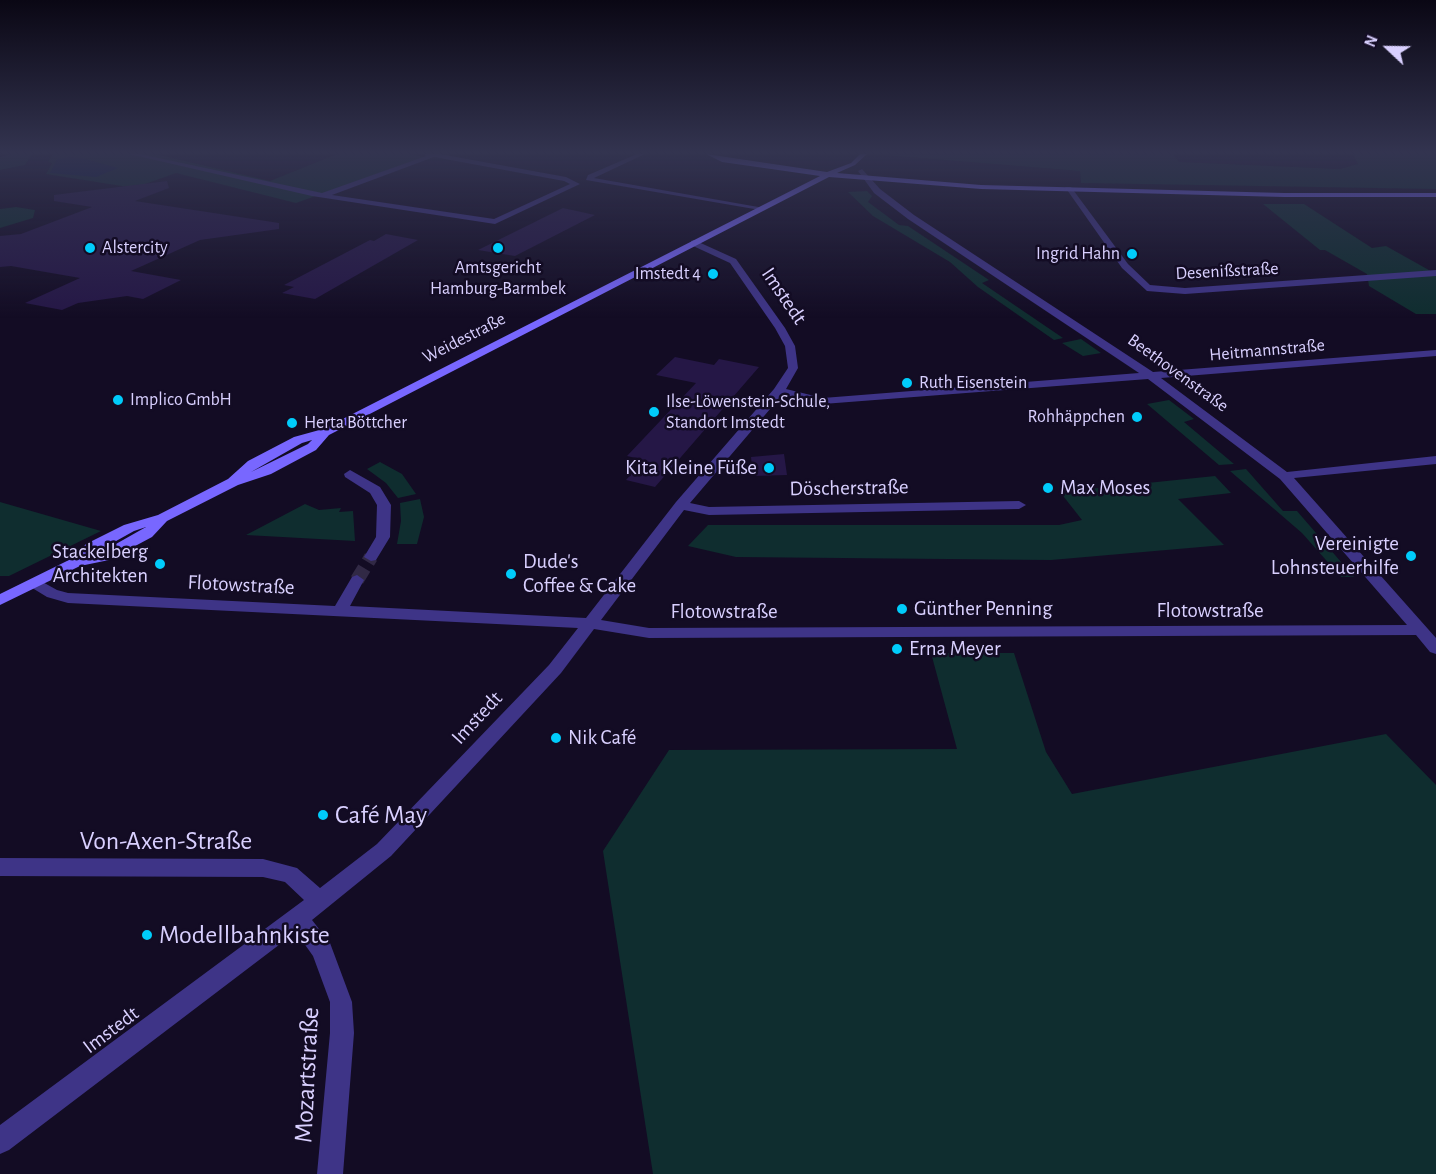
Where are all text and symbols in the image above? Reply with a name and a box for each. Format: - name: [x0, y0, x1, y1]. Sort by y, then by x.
- north arrow: [1358, 18, 1418, 78]
- text: N: [1362, 33, 1381, 49]
- place label: Alstercity: [102, 237, 168, 259]
- marker: Alstercity: [83, 241, 97, 255]
- marker: Amtsgericht Hamburg-Barmbek: [491, 241, 505, 255]
- place label: Ingrid Hahn: [1036, 243, 1120, 265]
- marker: Ingrid Hahn: [1125, 247, 1139, 261]
- place label: Amtsgericht Hamburg-Barmbek: [430, 257, 566, 300]
- street label: Desenißstraße: [1175, 258, 1279, 284]
- place label: Imstedt 4: [635, 263, 701, 285]
- street label: Imstedt: [756, 263, 812, 329]
- marker: Imstedt 4: [706, 267, 720, 281]
- street label: Weidestraße: [419, 308, 509, 368]
- street label: Beethovenstraße: [1123, 329, 1233, 417]
- street label: Heitmannstraße: [1208, 334, 1326, 366]
- place label: Ruth Eisenstein: [919, 372, 1027, 394]
- marker: Ruth Eisenstein: [900, 376, 914, 390]
- place label: Implico GmbH: [130, 389, 232, 411]
- place label: Ilse-Löwenstein-Schule, Standort Imstedt: [666, 391, 830, 434]
- marker: Implico GmbH: [111, 393, 125, 407]
- marker: Ilse-Löwenstein-Schule, Standort Imstedt: [647, 405, 661, 419]
- place label: Rohhäppchen: [1028, 406, 1125, 428]
- marker: Rohhäppchen: [1130, 410, 1144, 424]
- place label: Herta Böttcher: [304, 412, 407, 434]
- marker: Herta Böttcher: [285, 416, 299, 430]
- place label: Kita Kleine Füße: [625, 455, 757, 481]
- marker: Kita Kleine Füße: [762, 461, 776, 475]
- street label: Döscherstraße: [789, 474, 909, 502]
- place label: Max Moses: [1060, 475, 1150, 501]
- marker: Max Moses: [1041, 481, 1055, 495]
- place label: Vereinigte Lohnsteuerhilfe: [1271, 531, 1399, 581]
- place label: Stackelberg Architekten: [52, 539, 148, 589]
- place label: Dude's Coffee & Cake: [523, 549, 636, 599]
- marker: Vereinigte Lohnsteuerhilfe: [1404, 549, 1418, 563]
- marker: Stackelberg Architekten: [153, 557, 167, 571]
- marker: Dude's Coffee & Cake: [504, 567, 518, 581]
- street label: Flotowstraße: [187, 570, 295, 600]
- place label: Günther Penning: [914, 596, 1052, 622]
- street label: Flotowstraße: [1156, 598, 1264, 624]
- street label: Flotowstraße: [670, 599, 778, 625]
- marker: Günther Penning: [895, 602, 909, 616]
- place label: Erna Meyer: [909, 636, 1001, 662]
- marker: Erna Meyer: [890, 642, 904, 656]
- street label: Imstedt: [446, 686, 508, 750]
- place label: Nik Café: [568, 725, 637, 751]
- marker: Nik Café: [549, 731, 563, 745]
- place label: Café May: [335, 799, 427, 831]
- marker: Café May: [316, 808, 330, 822]
- street label: Von-Axen-Straße: [80, 825, 252, 857]
- place label: Modellbahnkiste: [159, 919, 330, 951]
- marker: Modellbahnkiste: [140, 928, 154, 942]
- street label: Imstedt: [78, 1001, 144, 1059]
- street label: Mozartstraße: [288, 1006, 326, 1144]

